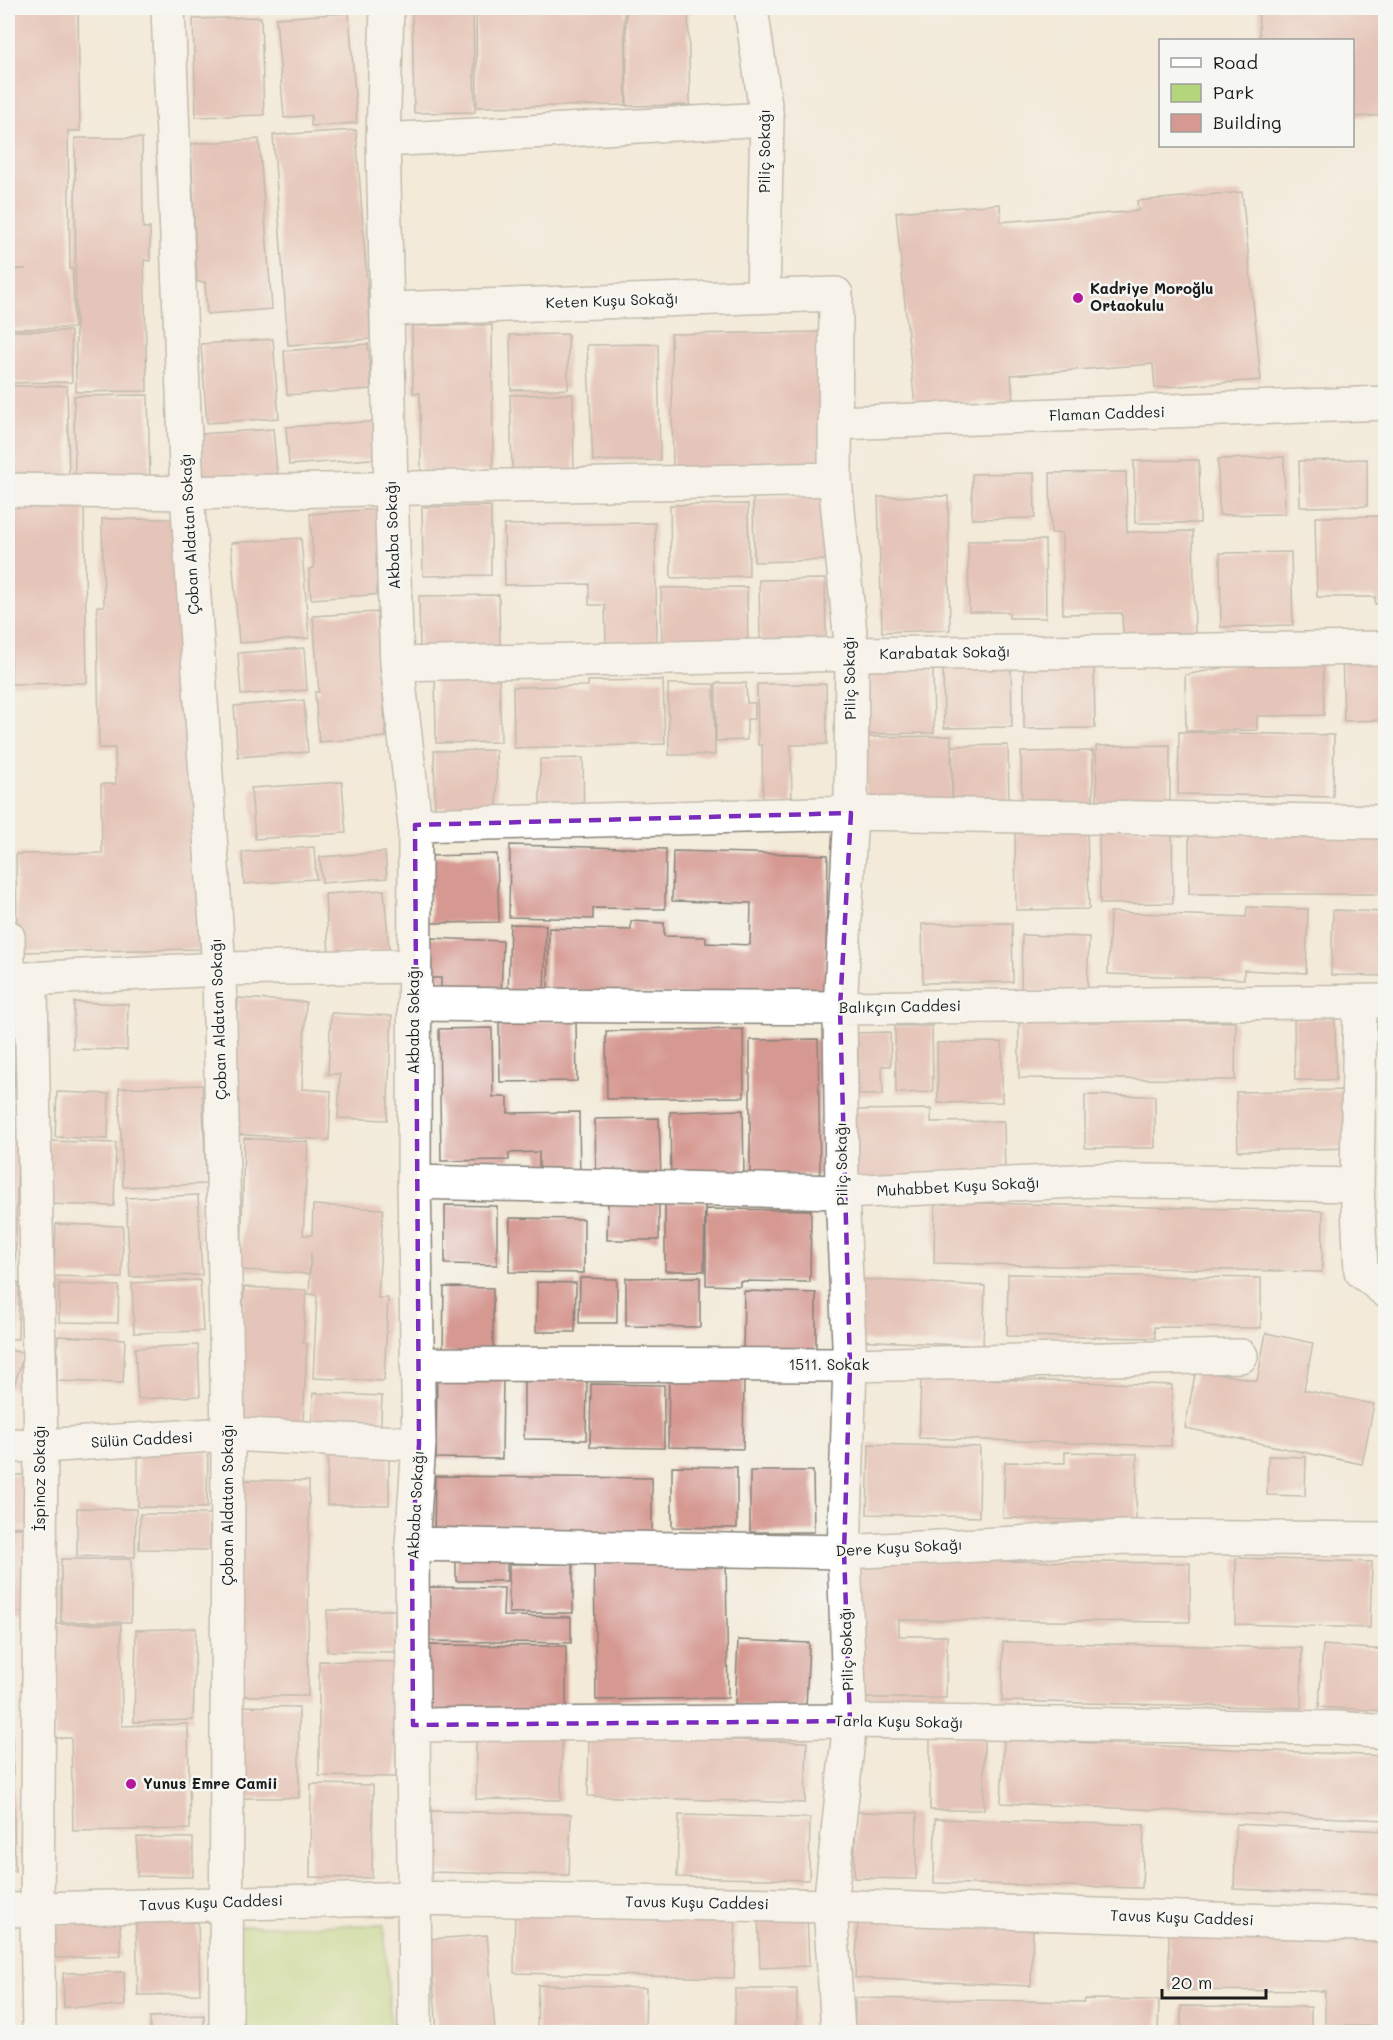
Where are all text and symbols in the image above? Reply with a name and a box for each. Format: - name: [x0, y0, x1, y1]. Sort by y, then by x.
- legend: [1159, 39, 1354, 147]
- text: Road: [1213, 50, 1258, 74]
- text: Park: [1213, 80, 1254, 104]
- street label: Piliç Sokağı: [754, 109, 774, 193]
- text: Building: [1213, 110, 1281, 134]
- place label: Kadriye Moroğlu Ortaokulu: [1090, 278, 1214, 315]
- street label: Keten Kuşu Sokağı: [545, 288, 679, 312]
- marker: Kadriye Moroğlu Ortaokulu: [1071, 291, 1085, 305]
- street label: Flaman Caddesi: [1049, 401, 1165, 425]
- street label: Çoban Aldatan Sokağı: [175, 453, 203, 615]
- street label: Akbaba Sokağı: [380, 480, 404, 590]
- street label: Piliç Sokağı: [838, 636, 860, 720]
- street label: Karabatak Sokağı: [879, 641, 1011, 663]
- street label: Çoban Aldatan Sokağı: [205, 938, 231, 1100]
- street label: Akbaba Sokağı: [403, 965, 423, 1075]
- street label: Balıkçın Caddesi: [839, 995, 961, 1017]
- street label: Piliç Sokağı: [830, 1122, 852, 1206]
- street label: Muhabbet Kuşu Sokağı: [876, 1172, 1040, 1200]
- street label: 1511. Sokak: [789, 1354, 869, 1374]
- street label: Çoban Aldatan Sokağı: [217, 1424, 237, 1586]
- street label: İspinoz Sokağı: [29, 1425, 49, 1531]
- street label: Sülün Caddesi: [91, 1426, 193, 1452]
- street label: Akbaba Sokağı: [402, 1450, 428, 1560]
- street label: Dere Kuşu Sokağı: [835, 1534, 963, 1560]
- street label: Piliç Sokağı: [835, 1607, 857, 1691]
- street label: Tarla Kuşu Sokağı: [834, 1710, 964, 1732]
- place label: Yunus Emre Camii: [143, 1773, 278, 1793]
- marker: Yunus Emre Camii: [124, 1777, 138, 1791]
- street label: Tavus Kuşu Caddesi: [139, 1889, 283, 1915]
- street label: Tavus Kuşu Caddesi: [625, 1891, 769, 1913]
- street label: Tavus Kuşu Caddesi: [1110, 1904, 1254, 1930]
- scale bar: [1162, 1962, 1266, 2000]
- text: 20 m: [1171, 1970, 1212, 1994]

